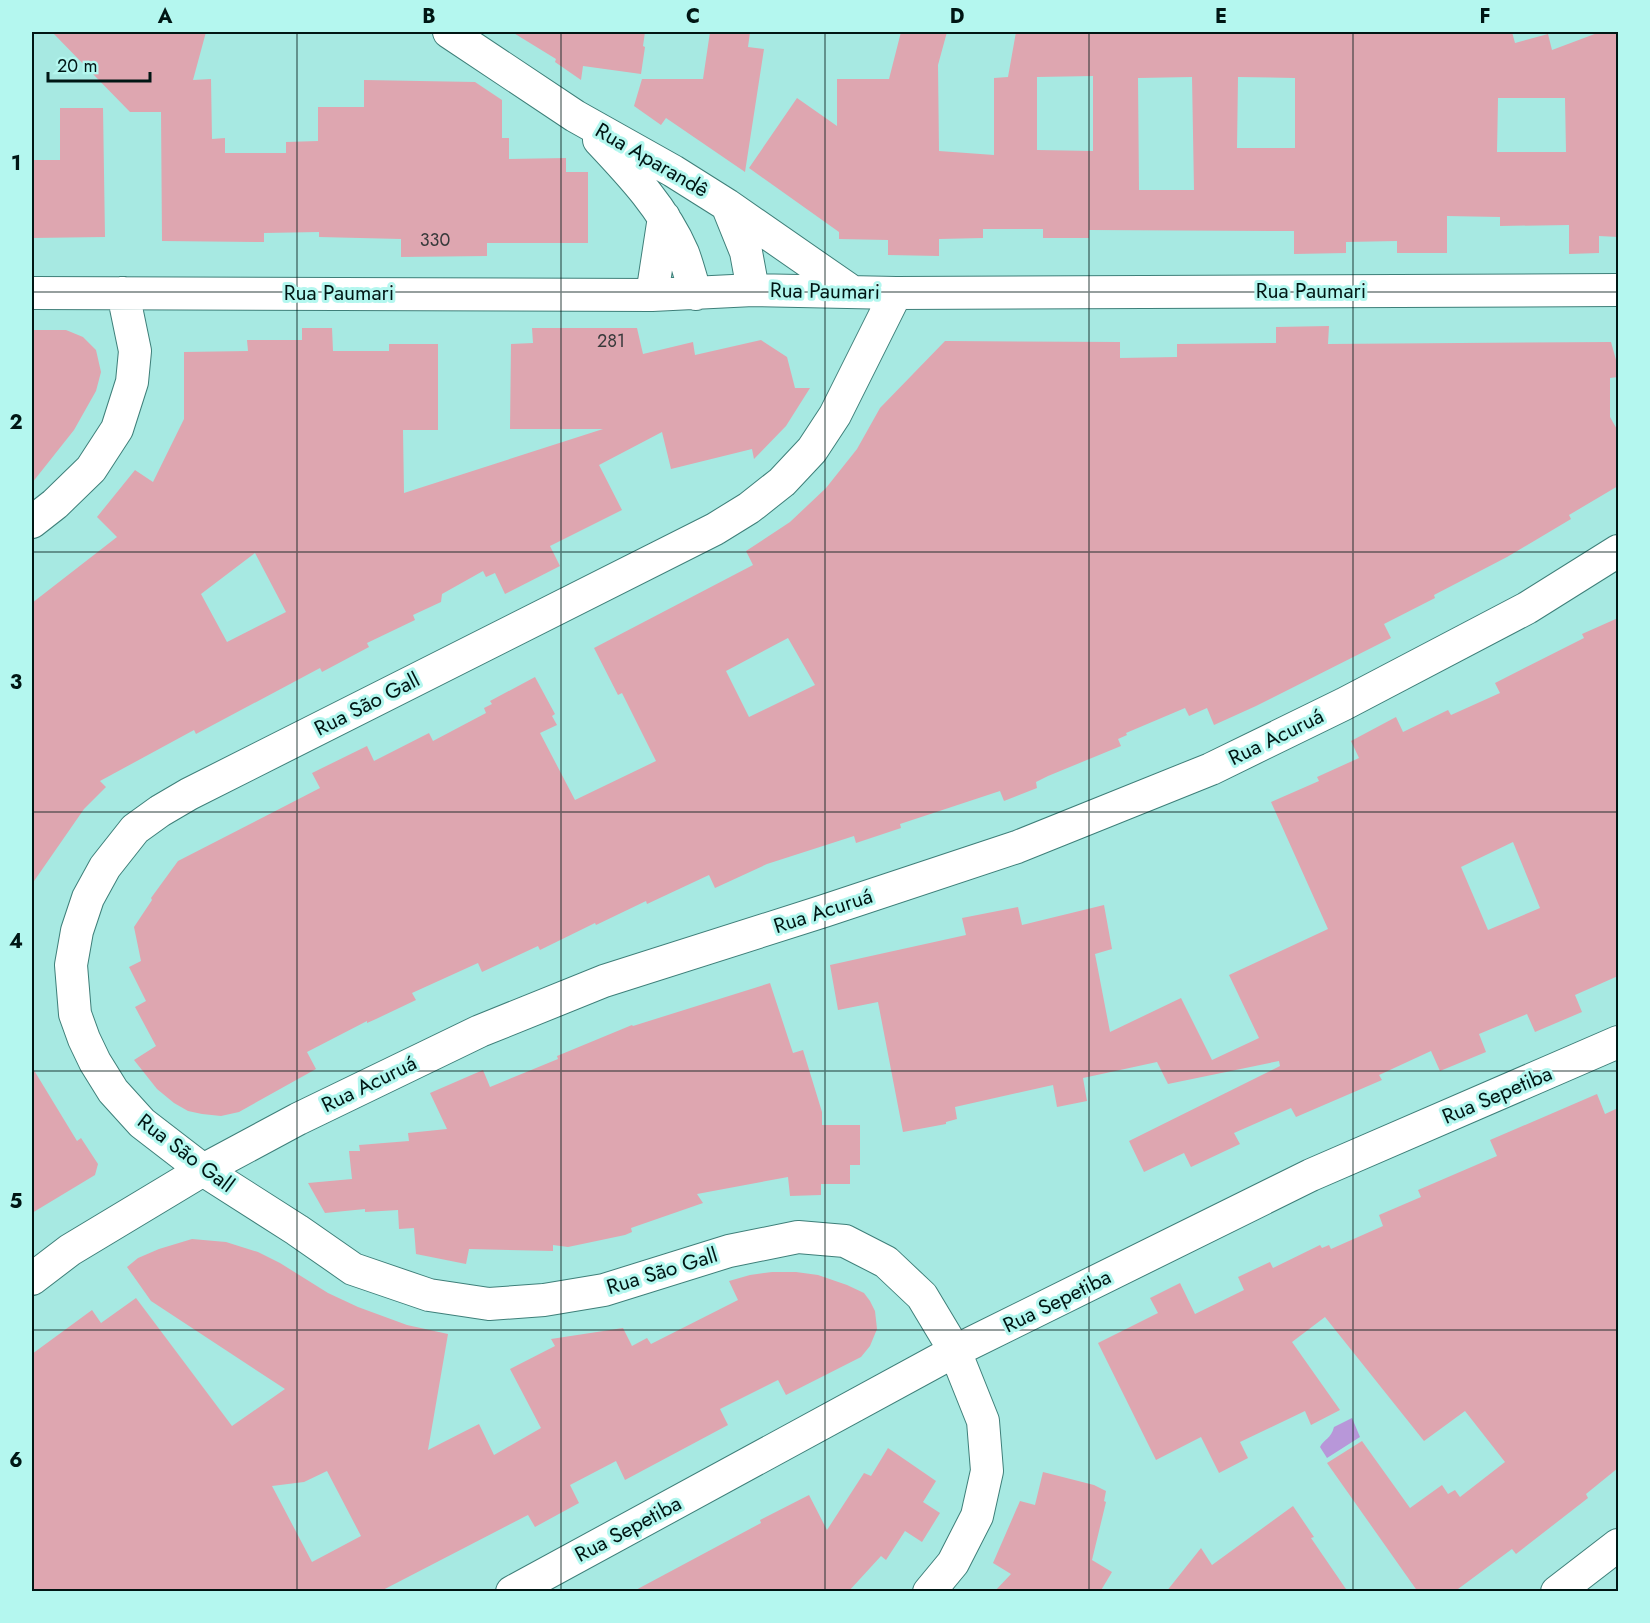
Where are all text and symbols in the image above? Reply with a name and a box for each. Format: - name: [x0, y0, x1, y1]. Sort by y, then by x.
- text: A: [157, 2, 173, 31]
- text: B: [422, 2, 436, 31]
- text: C: [686, 2, 700, 31]
- text: D: [950, 2, 964, 31]
- text: E: [1215, 2, 1227, 31]
- text: F: [1479, 2, 1491, 31]
- scale bar: [48, 45, 150, 83]
- text: 20 m: [57, 53, 97, 79]
- street label: Rua Aparandê: [590, 115, 714, 205]
- text: 1: [11, 149, 21, 178]
- house number: 330: [420, 227, 450, 253]
- street label: Rua Paumari: [770, 275, 880, 307]
- street label: Rua Paumari: [1256, 276, 1366, 306]
- street label: Rua Paumari: [284, 278, 394, 308]
- house number: 281: [597, 328, 625, 354]
- text: 2: [9, 408, 23, 437]
- street label: Rua São Gall: [309, 665, 425, 743]
- text: 3: [10, 668, 22, 697]
- street label: Rua Acuruá: [1223, 701, 1329, 773]
- street label: Rua Acuruá: [770, 881, 876, 941]
- text: 4: [9, 927, 23, 956]
- street label: Rua Acuruá: [316, 1048, 422, 1120]
- street label: Rua Sepetiba: [1437, 1058, 1557, 1132]
- street label: Rua São Gall: [131, 1107, 241, 1199]
- text: 5: [10, 1187, 23, 1216]
- street label: Rua São Gall: [603, 1240, 721, 1302]
- street label: Rua Sepetiba: [998, 1262, 1116, 1340]
- text: 6: [9, 1446, 23, 1475]
- street label: Rua Sepetiba: [569, 1488, 687, 1570]

